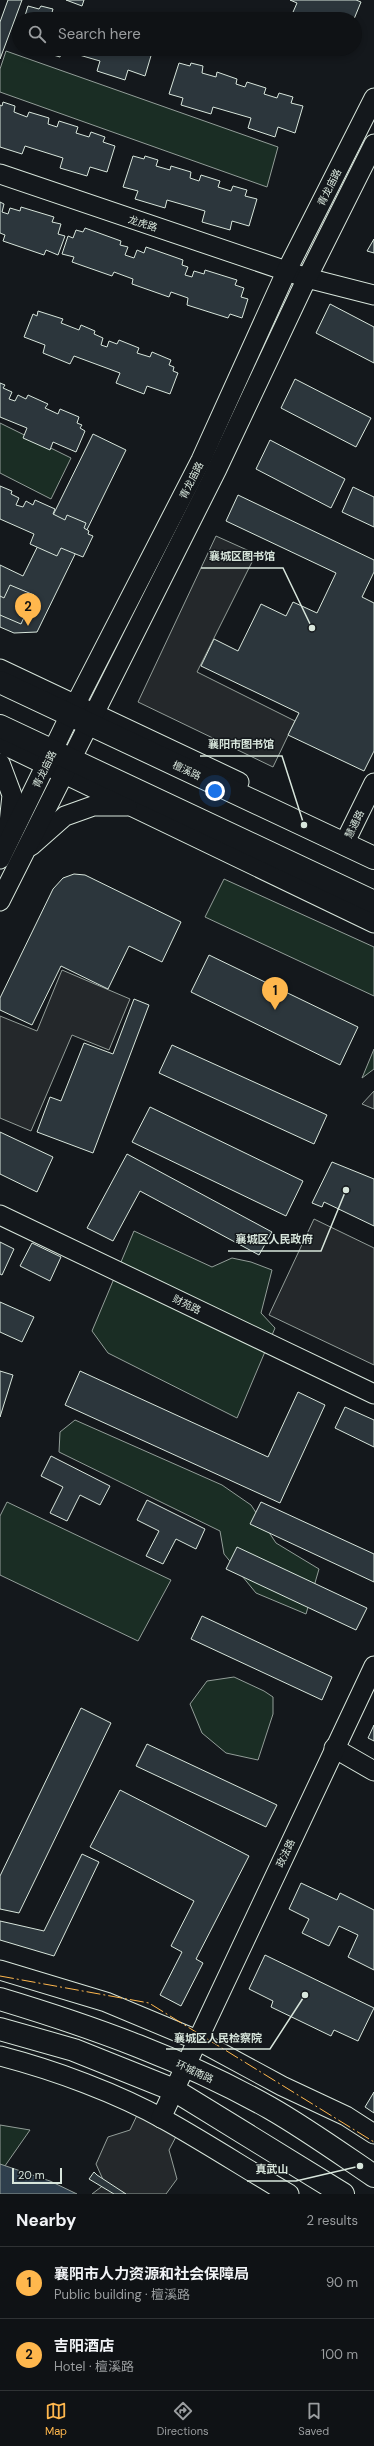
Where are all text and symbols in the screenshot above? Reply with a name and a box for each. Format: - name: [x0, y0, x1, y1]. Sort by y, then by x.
- search box: [12, 12, 362, 56]
- icon: search: [26, 23, 48, 45]
- text: Search here: [58, 24, 141, 44]
- street label: 青龙庙路: [315, 166, 344, 208]
- street label: 龙虎路: [127, 213, 159, 234]
- street label: 青龙庙路: [177, 459, 206, 501]
- callout: 襄城区图书馆: [201, 545, 283, 568]
- text: 襄城区图书馆: [209, 549, 275, 563]
- pin: 2: [15, 593, 41, 626]
- callout: 襄阳市图书馆: [200, 733, 282, 756]
- text: 襄阳市图书馆: [208, 737, 274, 751]
- street label: 青龙庙路: [30, 748, 59, 790]
- street label: 檀溪路: [170, 758, 203, 783]
- your location: [205, 781, 225, 801]
- street label: 慧通路: [342, 808, 367, 841]
- pin: 1: [262, 977, 288, 1010]
- callout: 襄城区人民政府: [228, 1228, 321, 1251]
- text: 襄城区人民政府: [236, 1232, 313, 1246]
- street label: 财苑路: [170, 1292, 203, 1317]
- street label: 政法路: [273, 1837, 298, 1870]
- callout: 襄城区人民检察院: [166, 2026, 270, 2049]
- text: 襄城区人民检察院: [174, 2031, 262, 2045]
- street label: 环城南路: [174, 2057, 216, 2086]
- callout: 真武山: [247, 2158, 296, 2181]
- text: 真武山: [256, 2162, 289, 2176]
- scale bar: [12, 2166, 62, 2185]
- text: 20 m: [18, 2168, 44, 2182]
- text: Nearby: [16, 2209, 76, 2231]
- text: 2 results: [307, 2212, 358, 2229]
- text: 襄阳市人力资源和社会保障局: [54, 2264, 249, 2284]
- text: 1: [27, 2274, 31, 2291]
- text: 90 m: [326, 2274, 358, 2291]
- text: Public building · 檀溪路: [54, 2286, 190, 2303]
- text: 吉阳酒店: [54, 2336, 114, 2356]
- text: 2: [25, 2346, 33, 2363]
- text: 100 m: [321, 2346, 358, 2363]
- text: Hotel · 檀溪路: [54, 2358, 134, 2375]
- tab: Map: [45, 2400, 67, 2438]
- tab: Directions: [157, 2400, 209, 2438]
- tab: Saved: [298, 2400, 329, 2438]

